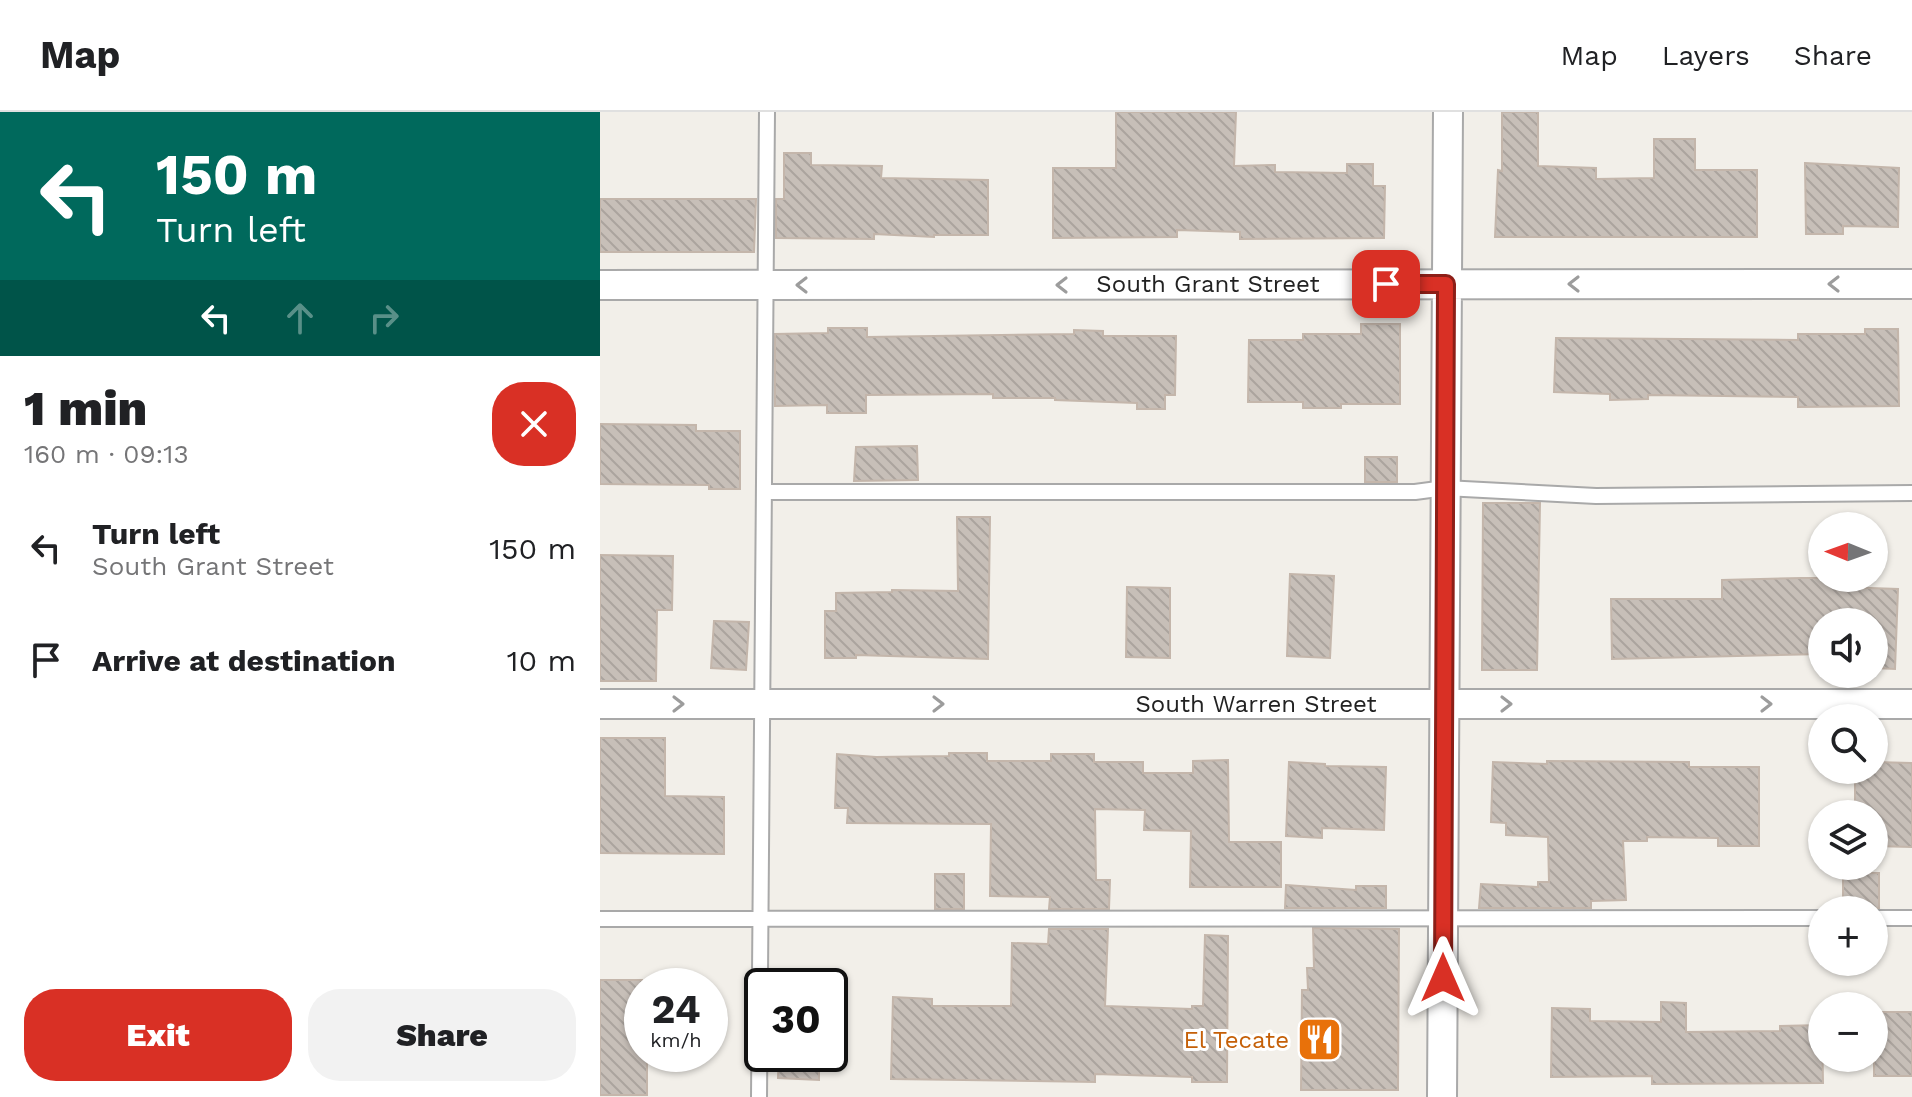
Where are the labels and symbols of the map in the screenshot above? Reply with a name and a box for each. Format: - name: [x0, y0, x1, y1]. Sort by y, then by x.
- pin: [1352, 250, 1420, 318]
- street label: South Grant Street: [1096, 270, 1320, 298]
- one-way arrow: [1567, 275, 1580, 293]
- one-way arrow: [1827, 275, 1840, 293]
- one-way arrow: [795, 276, 808, 294]
- one-way arrow: [1055, 276, 1068, 294]
- north arrow: [1808, 512, 1888, 592]
- street label: South Warren Street: [1135, 690, 1377, 718]
- one-way arrow: [672, 695, 685, 713]
- one-way arrow: [932, 695, 945, 713]
- one-way arrow: [1500, 695, 1513, 713]
- one-way arrow: [1760, 695, 1773, 713]
- position arrow: [1401, 936, 1485, 1020]
- speed limit sign: 30: [744, 968, 848, 1072]
- restaurant icon: El Tecate: [1296, 1016, 1344, 1064]
- place label: El Tecate: [1183, 1026, 1289, 1054]

